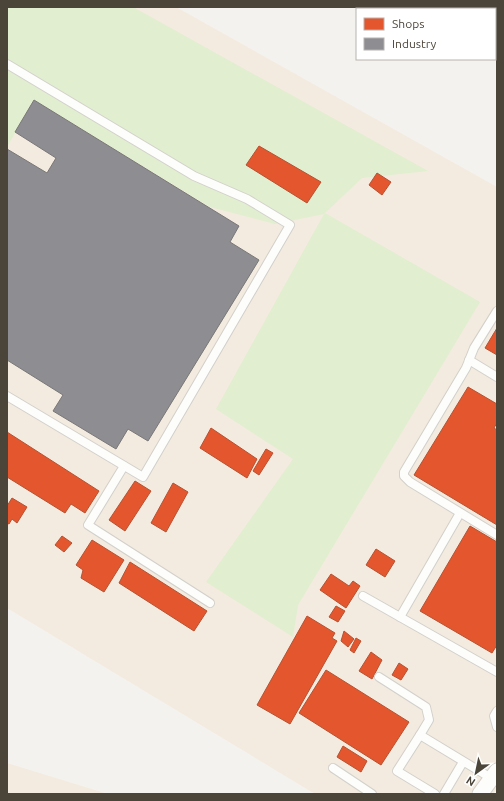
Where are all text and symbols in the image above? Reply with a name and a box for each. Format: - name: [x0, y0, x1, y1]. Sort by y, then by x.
- legend: [356, 8, 496, 60]
- text: Shops: [392, 17, 424, 30]
- text: Industry: [392, 37, 437, 50]
- north arrow: [456, 753, 496, 793]
- text: N: [464, 774, 477, 789]

